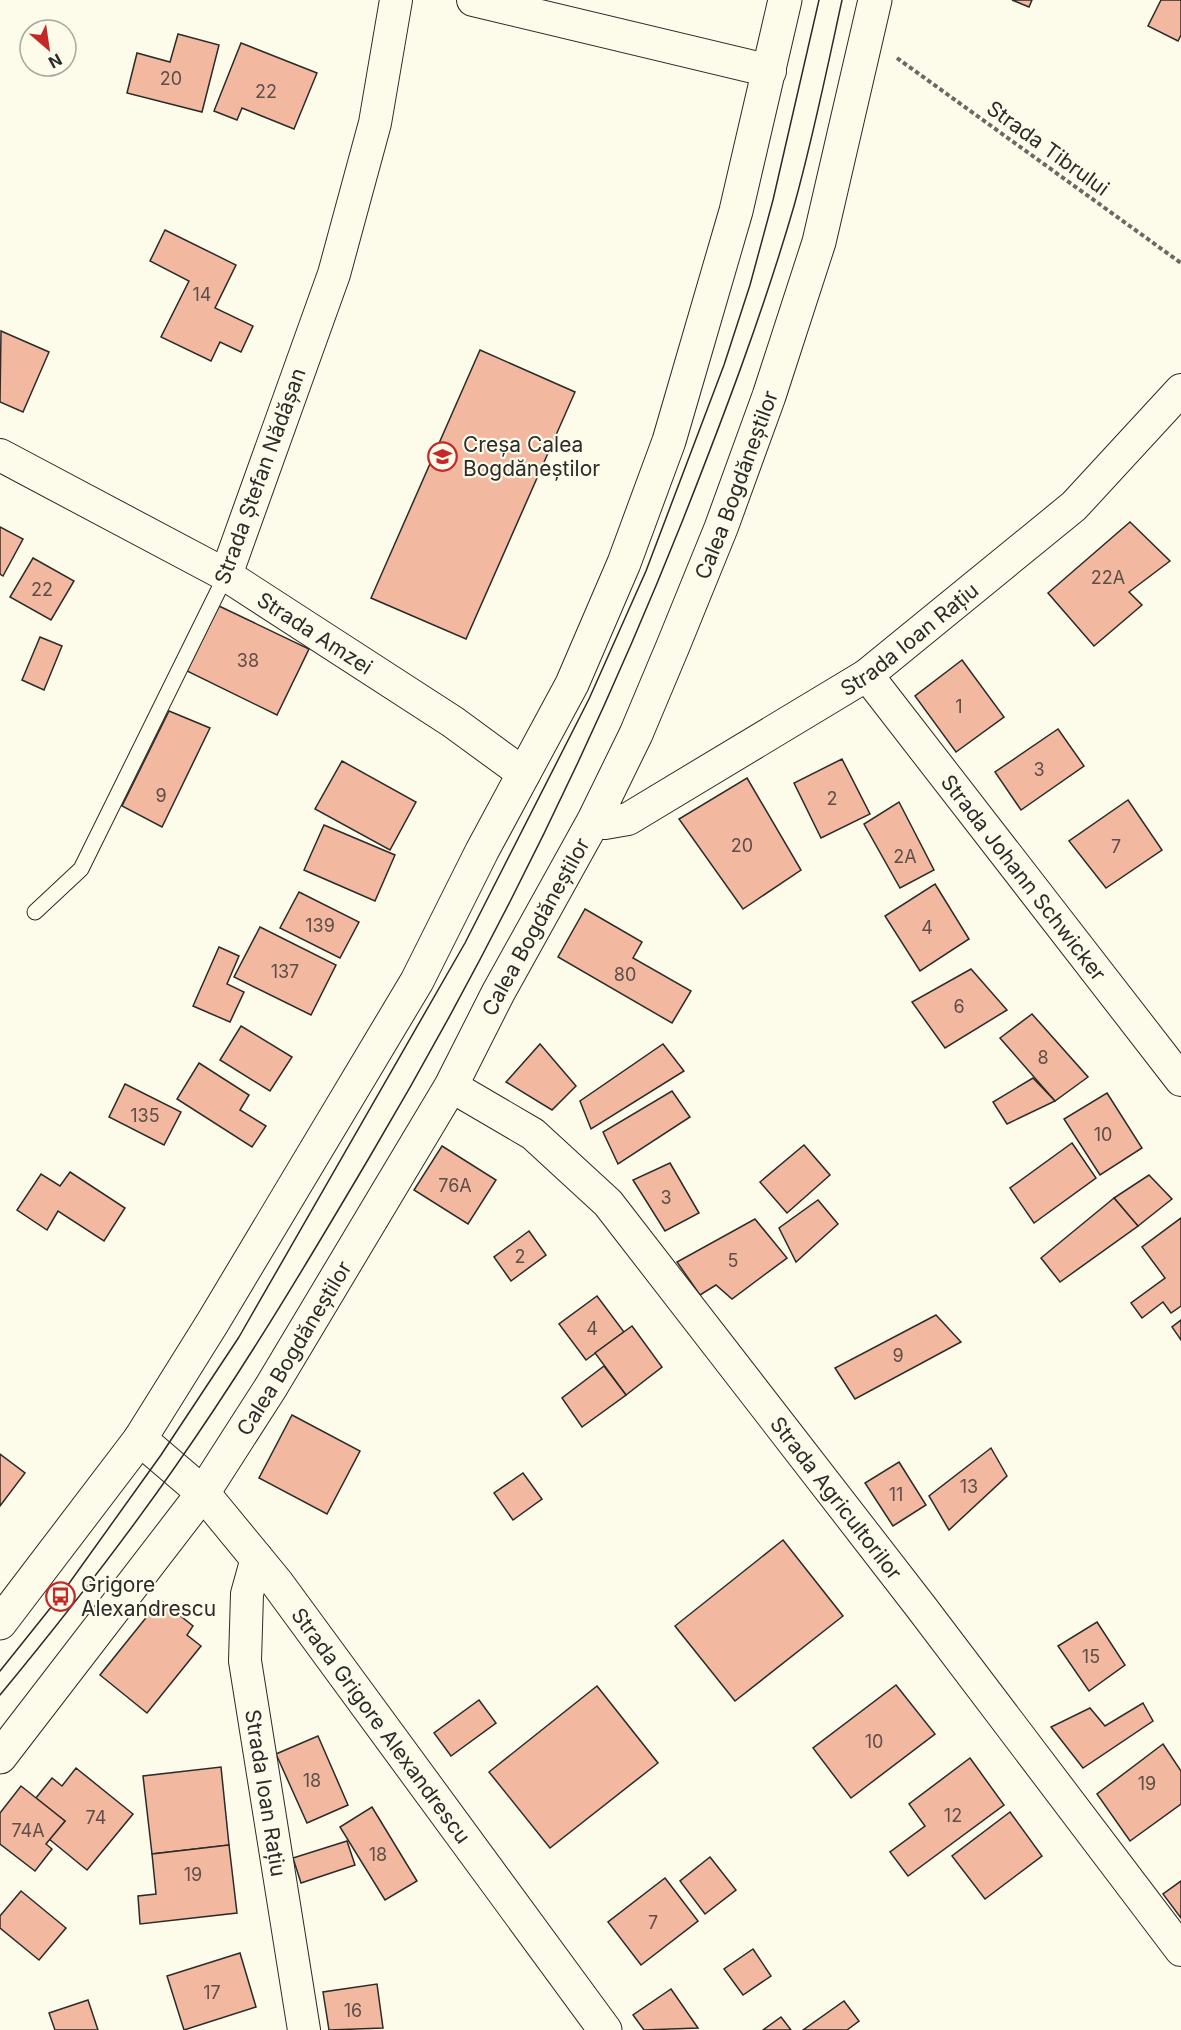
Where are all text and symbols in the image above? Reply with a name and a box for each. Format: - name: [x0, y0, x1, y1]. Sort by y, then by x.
- north arrow: [18, 18, 78, 78]
- text: N: [45, 49, 65, 73]
- house number: 20: [160, 68, 182, 89]
- house number: 22: [255, 81, 277, 102]
- street label: Strada Tibrului: [982, 95, 1114, 201]
- house number: 14: [193, 284, 211, 305]
- street label: Strada Ștefan Nădășan: [209, 365, 311, 587]
- street label: Calea Bogdăneștilor: [689, 387, 782, 583]
- place label: Creșa Calea Bogdăneștilor: [463, 432, 600, 481]
- school or university icon: Creșa Calea Bogdăneștilor: [426, 440, 458, 472]
- house number: 22A: [1091, 567, 1125, 588]
- street label: Strada Ioan Rațiu: [836, 577, 983, 701]
- house number: 22: [31, 579, 53, 600]
- street label: Strada Amzei: [253, 586, 377, 679]
- house number: 38: [237, 650, 259, 671]
- house number: 1: [955, 696, 963, 717]
- house number: 3: [1033, 759, 1045, 780]
- street label: Strada Johann Schwicker: [936, 769, 1111, 985]
- house number: 9: [155, 785, 167, 806]
- house number: 2: [827, 788, 837, 809]
- street label: Calea Bogdăneștilor: [476, 833, 594, 1020]
- house number: 20: [731, 835, 753, 856]
- house number: 7: [1111, 836, 1121, 857]
- house number: 2A: [893, 846, 917, 867]
- house number: 139: [305, 915, 335, 936]
- house number: 4: [921, 917, 933, 938]
- house number: 137: [271, 961, 299, 982]
- house number: 80: [614, 964, 636, 985]
- house number: 6: [953, 996, 965, 1017]
- house number: 8: [1037, 1047, 1049, 1068]
- house number: 135: [130, 1105, 160, 1126]
- house number: 10: [1094, 1124, 1112, 1145]
- house number: 76A: [438, 1175, 472, 1196]
- house number: 3: [660, 1187, 672, 1208]
- house number: 2: [515, 1246, 525, 1267]
- house number: 5: [728, 1250, 738, 1271]
- street label: Calea Bogdăneștilor: [231, 1256, 356, 1440]
- house number: 4: [586, 1318, 598, 1339]
- house number: 9: [892, 1345, 904, 1366]
- street label: Strada Agricultorilor: [766, 1411, 907, 1584]
- house number: 13: [960, 1476, 978, 1497]
- house number: 11: [889, 1484, 903, 1505]
- place label: Grigore Alexandrescu: [81, 1572, 216, 1621]
- bus stop icon: Grigore Alexandrescu: [44, 1580, 76, 1612]
- street label: Strada Grigore Alexandrescu: [287, 1603, 476, 1848]
- house number: 15: [1082, 1646, 1100, 1667]
- street label: Strada Ioan Rațiu: [240, 1708, 292, 1878]
- house number: 10: [865, 1731, 883, 1752]
- house number: 18: [303, 1770, 321, 1791]
- house number: 19: [1138, 1773, 1156, 1794]
- house number: 12: [944, 1805, 962, 1826]
- house number: 74: [86, 1807, 106, 1828]
- house number: 74A: [11, 1820, 45, 1841]
- house number: 18: [369, 1844, 387, 1865]
- house number: 19: [184, 1864, 202, 1885]
- house number: 7: [648, 1912, 658, 1933]
- house number: 17: [203, 1982, 221, 2003]
- house number: 16: [344, 2000, 362, 2021]

